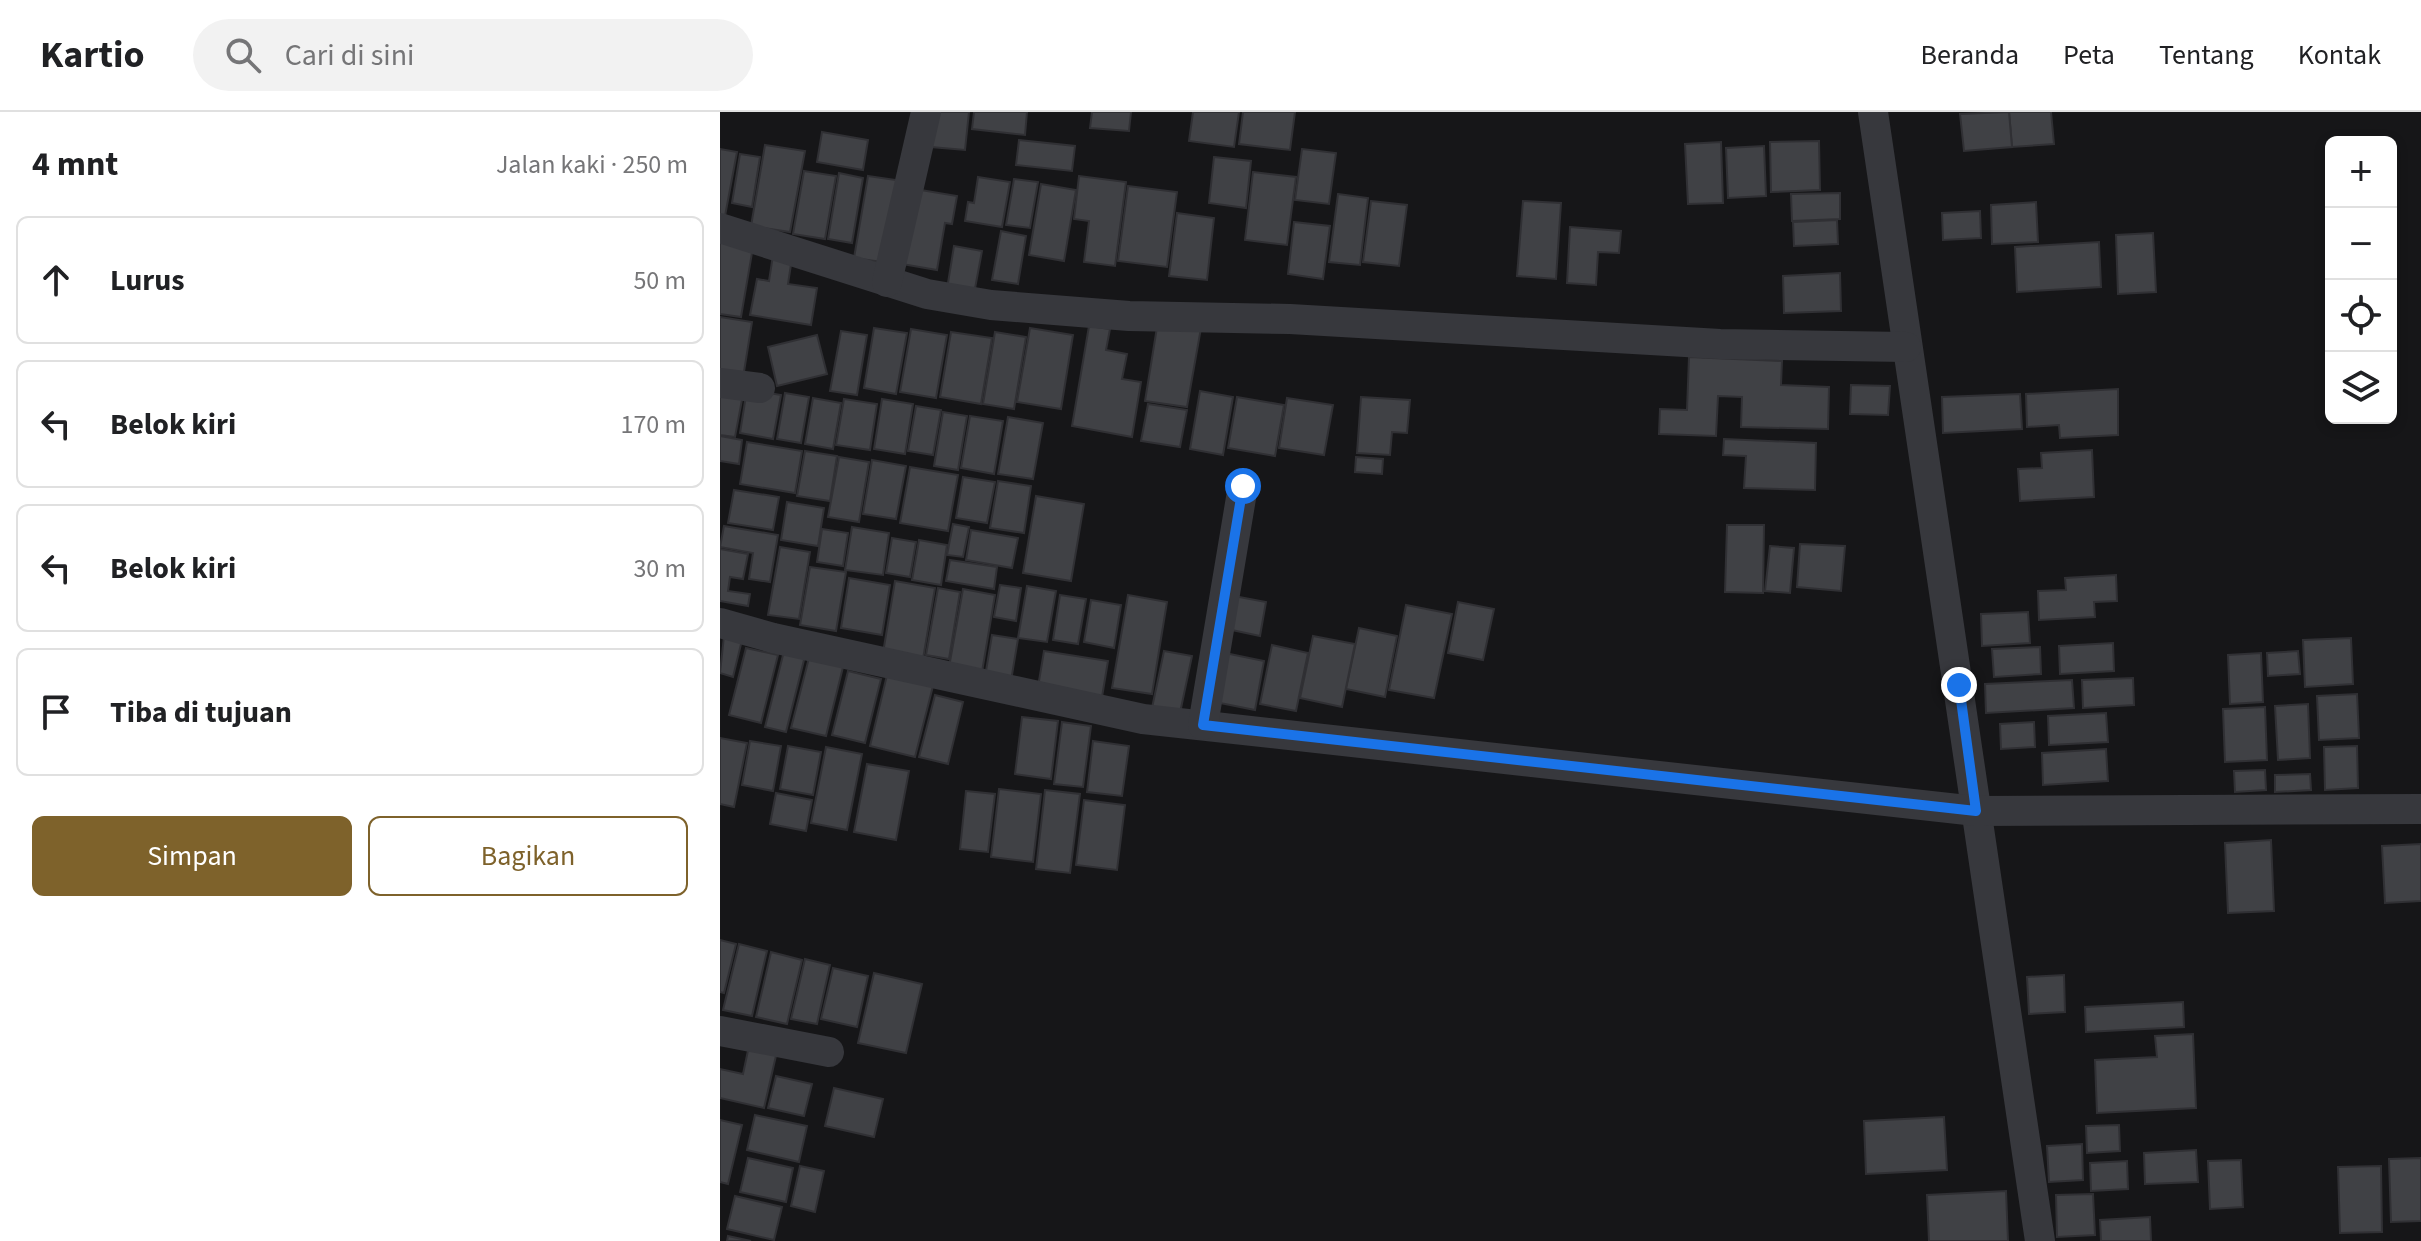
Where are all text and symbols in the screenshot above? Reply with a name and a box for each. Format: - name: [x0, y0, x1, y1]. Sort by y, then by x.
- search box: [193, 19, 753, 91]
- text: Kartio: [40, 28, 145, 82]
- icon: search: [221, 33, 265, 77]
- text: Cari di sini: [285, 34, 414, 77]
- text: Beranda: [1921, 35, 2019, 75]
- text: Peta: [2063, 35, 2115, 75]
- text: Tentang: [2159, 35, 2254, 75]
- text: Kontak: [2298, 35, 2381, 75]
- map controls: [2325, 136, 2397, 424]
- button: +: [2325, 136, 2397, 208]
- text: 4 mnt: [32, 140, 118, 189]
- text: Jalan kaki · 250 m: [496, 146, 688, 183]
- button: −: [2325, 208, 2397, 280]
- icon: ahead: [34, 258, 78, 302]
- text: Lurus: [110, 259, 185, 302]
- text: 50 m: [633, 262, 686, 299]
- button: locate: [2325, 280, 2397, 352]
- button: layers: [2325, 352, 2397, 424]
- icon: left: [34, 402, 78, 446]
- text: Belok kiri: [110, 403, 236, 446]
- text: 170 m: [620, 406, 686, 443]
- route start: [1225, 468, 1261, 504]
- icon: left: [34, 546, 78, 590]
- text: Belok kiri: [110, 547, 236, 590]
- text: 30 m: [633, 550, 686, 587]
- route end: [1941, 667, 1977, 703]
- icon: arrive: [34, 690, 78, 734]
- text: Tiba di tujuan: [110, 691, 292, 734]
- button: Simpan: [32, 816, 352, 896]
- button: Bagikan: [368, 816, 688, 896]

